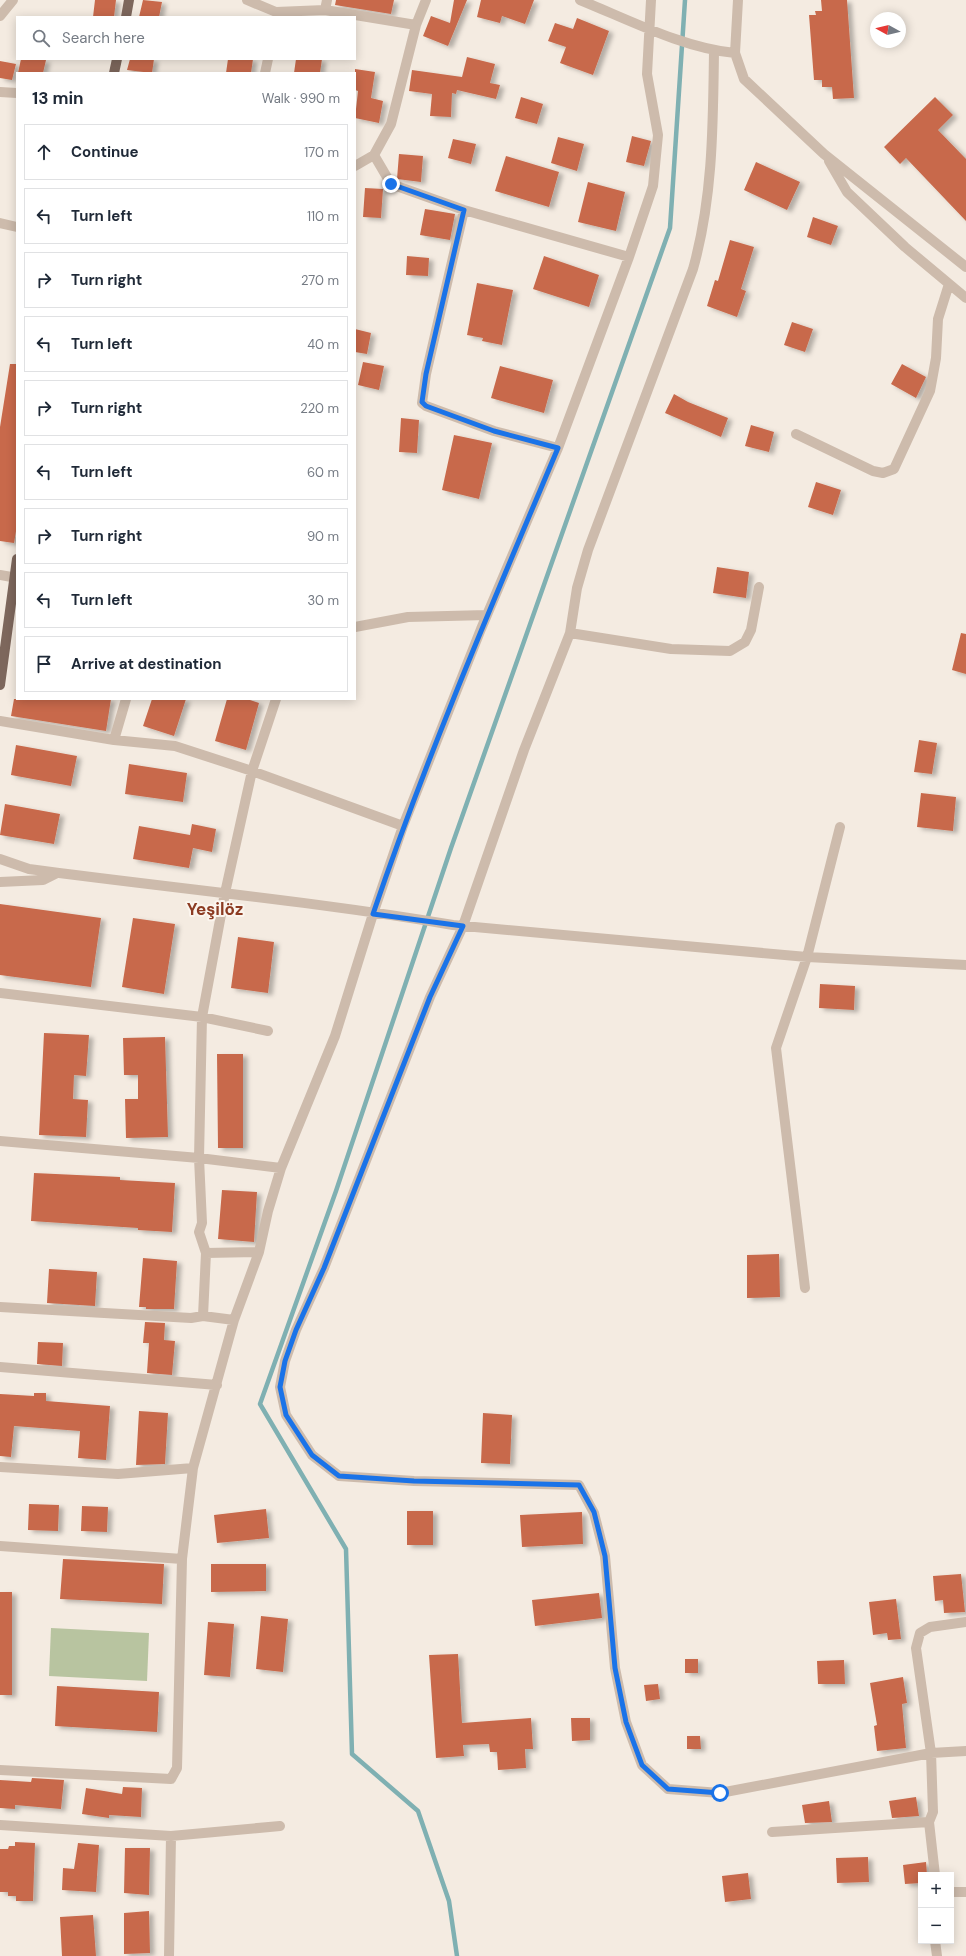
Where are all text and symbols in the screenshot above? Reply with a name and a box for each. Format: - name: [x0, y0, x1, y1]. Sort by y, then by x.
- north arrow: [870, 12, 906, 48]
- search box: [16, 16, 356, 60]
- icon: search: [30, 27, 52, 49]
- text: Search here: [62, 28, 145, 48]
- text: 13 min: [32, 87, 84, 109]
- text: Walk · 990 m: [262, 90, 340, 107]
- icon: ahead: [33, 141, 55, 163]
- text: Continue: [71, 142, 139, 162]
- text: 170 m: [304, 144, 339, 161]
- route end: [382, 175, 400, 193]
- icon: left: [33, 205, 55, 227]
- text: Turn left: [71, 206, 132, 226]
- text: 110 m: [307, 208, 339, 225]
- icon: right: [33, 269, 55, 291]
- text: Turn right: [71, 270, 142, 290]
- text: 270 m: [301, 272, 339, 289]
- icon: left: [33, 333, 55, 355]
- text: Turn left: [71, 334, 132, 354]
- text: 40 m: [307, 336, 339, 353]
- icon: right: [33, 397, 55, 419]
- text: Turn right: [71, 398, 142, 418]
- text: 220 m: [300, 400, 339, 417]
- icon: left: [33, 461, 55, 483]
- text: Turn left: [71, 462, 132, 482]
- text: 60 m: [307, 464, 339, 481]
- icon: right: [33, 525, 55, 547]
- text: Turn right: [71, 526, 142, 546]
- text: 90 m: [307, 528, 339, 545]
- icon: left: [33, 589, 55, 611]
- text: Turn left: [71, 590, 132, 610]
- text: 30 m: [307, 592, 339, 609]
- icon: arrive: [33, 653, 55, 675]
- text: Arrive at destination: [71, 654, 222, 674]
- district label: Yeşilöz: [187, 898, 243, 920]
- route start: [711, 1784, 729, 1802]
- map controls: [918, 1872, 954, 1944]
- button: +: [918, 1872, 954, 1908]
- button: −: [918, 1908, 954, 1944]

